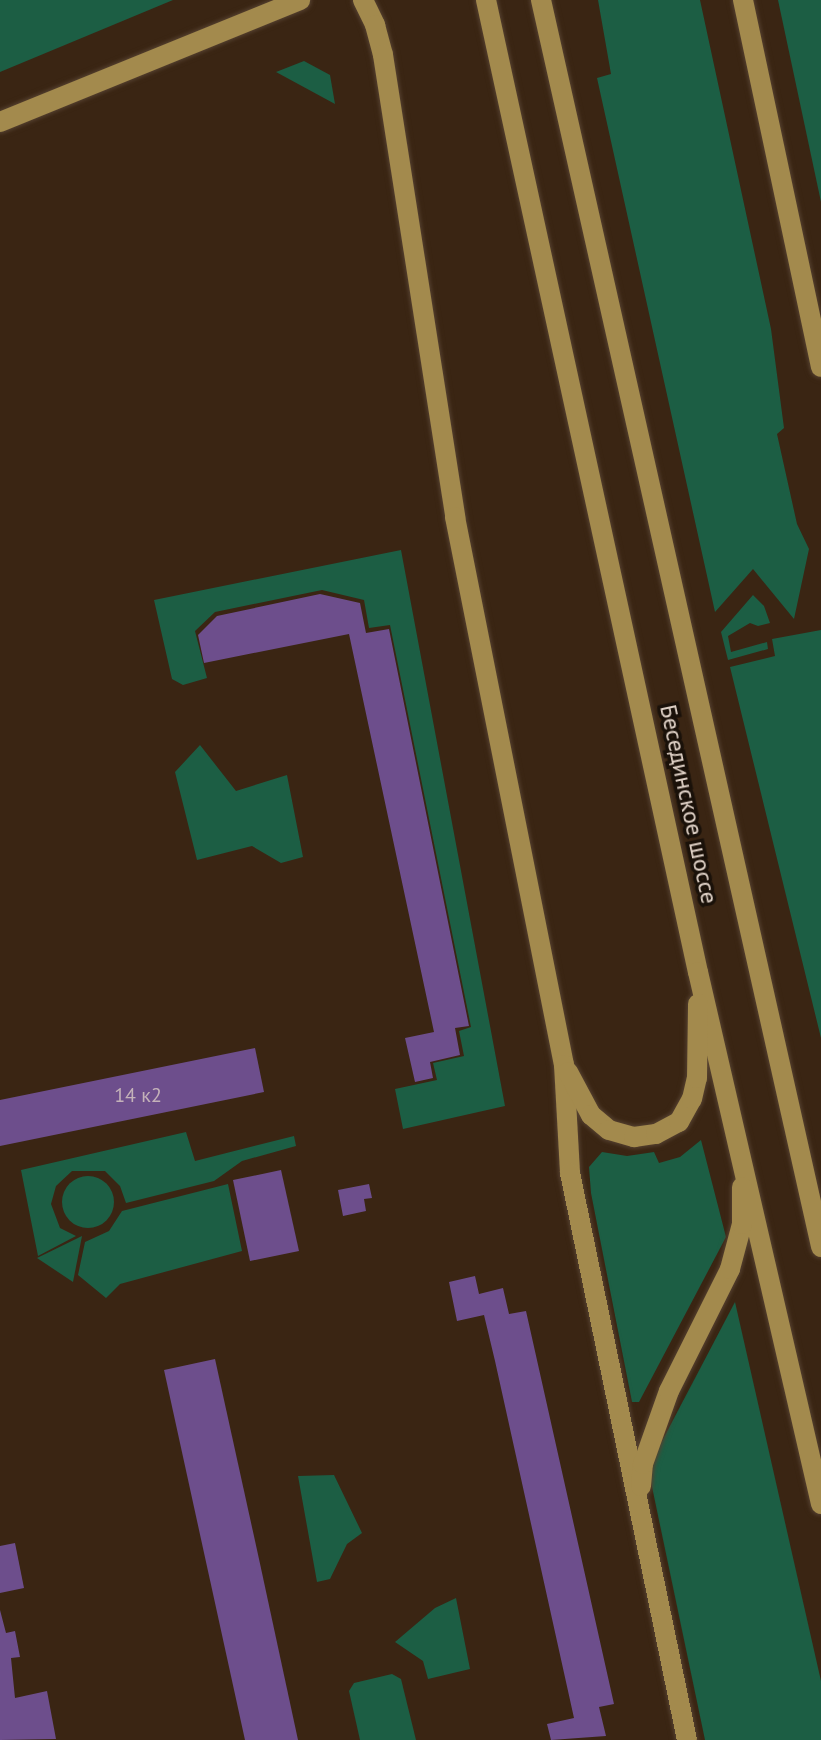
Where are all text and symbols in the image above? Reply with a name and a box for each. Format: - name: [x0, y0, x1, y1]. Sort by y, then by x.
- street label: Бесединское шоссе: [654, 702, 724, 906]
- house number: 14 к2: [114, 1083, 162, 1107]

